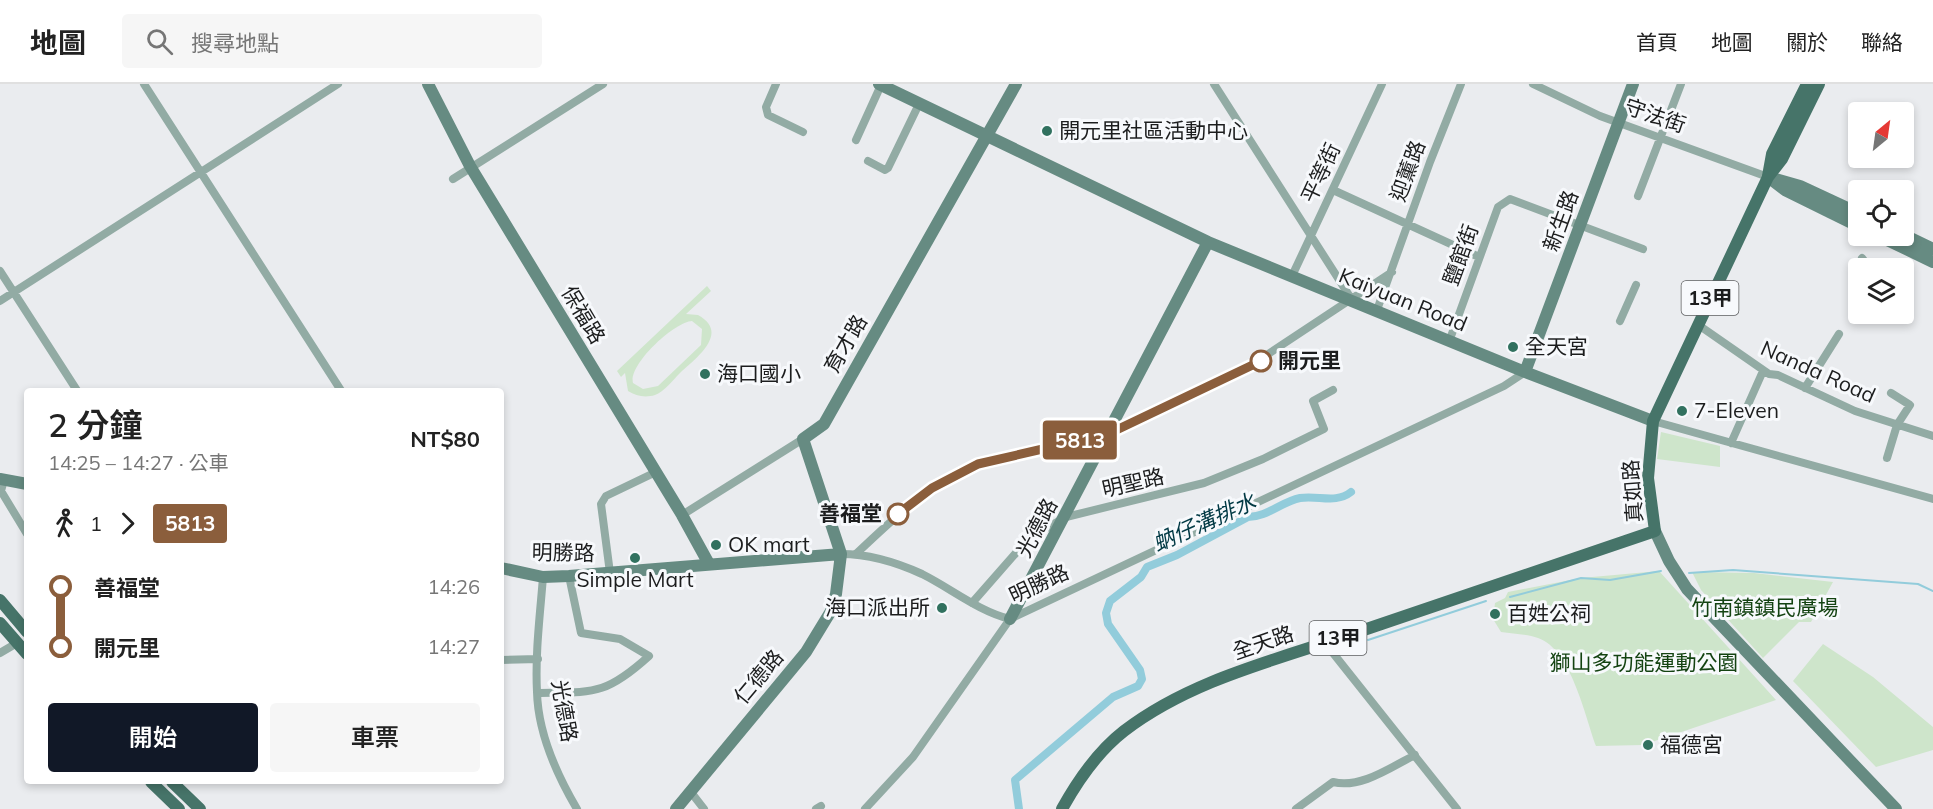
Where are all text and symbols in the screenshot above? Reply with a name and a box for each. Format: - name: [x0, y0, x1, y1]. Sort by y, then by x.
- search box: [122, 14, 542, 68]
- text: 地圖: [30, 25, 86, 60]
- icon: search: [143, 25, 176, 58]
- text: 搜尋地點: [191, 29, 279, 57]
- text: 首頁: [1636, 29, 1678, 55]
- text: 地圖: [1711, 29, 1753, 55]
- text: 關於: [1786, 29, 1828, 55]
- text: 聯絡: [1861, 29, 1903, 55]
- street label: 守法街: [1621, 93, 1689, 138]
- north arrow: [1848, 102, 1914, 168]
- map controls: [1848, 102, 1914, 324]
- place label: 開元里社區活動中心: [1059, 117, 1248, 143]
- marker: 開元里社區活動中心: [1040, 124, 1054, 138]
- street label: 迎薰路: [1384, 137, 1430, 205]
- street label: 平等街: [1295, 139, 1345, 207]
- button: locate: [1848, 180, 1914, 246]
- street label: 新生路: [1537, 187, 1583, 255]
- street label: 鹽館街: [1437, 221, 1483, 289]
- button: layers: [1848, 258, 1914, 324]
- street label: Kaiyuan Road: [1335, 262, 1471, 337]
- street label: 保福路: [556, 281, 611, 348]
- road number: 13甲: [1682, 281, 1738, 315]
- street label: 育才路: [818, 310, 872, 377]
- place label: 全天宮: [1525, 333, 1588, 359]
- street label: Nanda Road: [1757, 334, 1880, 408]
- marker: 全天宮: [1506, 340, 1520, 354]
- place label: 開元里: [1278, 347, 1341, 373]
- marker: 開元里: [1250, 350, 1272, 372]
- place label: 海口國小: [717, 360, 801, 386]
- marker: 海口國小: [698, 367, 712, 381]
- place label: 7-Eleven: [1694, 397, 1779, 423]
- text: 2 分鐘: [48, 404, 143, 445]
- marker: 7-Eleven: [1675, 404, 1689, 418]
- line badge: 5813: [1038, 420, 1122, 460]
- text: NT$80: [410, 425, 480, 453]
- text: 5813: [1055, 427, 1105, 453]
- text: 14:25 – 14:27 · 公車: [48, 450, 229, 475]
- street label: 真如路: [1617, 459, 1647, 523]
- street label: 明聖路: [1099, 462, 1166, 502]
- water label: 蚋仔溝排水: [1148, 486, 1261, 557]
- street label: 光德路: [1010, 494, 1062, 561]
- place label: 善福堂: [819, 500, 882, 526]
- marker: 善福堂: [887, 503, 909, 525]
- icon: walk: [48, 507, 81, 540]
- icon: forward: [111, 507, 144, 540]
- text: 5813: [165, 510, 215, 536]
- text: 1: [90, 511, 102, 536]
- place label: OK mart: [728, 531, 810, 557]
- street label: 明勝路: [531, 538, 595, 566]
- marker: OK mart: [709, 538, 723, 552]
- marker: Simple Mart: [628, 551, 642, 565]
- street label: 明勝路: [1005, 558, 1073, 608]
- place label: Simple Mart: [576, 566, 694, 592]
- text: 善福堂: [94, 574, 160, 602]
- text: 14:26: [427, 574, 480, 599]
- place label: 海口派出所: [825, 594, 930, 620]
- park label: 竹南鎮鎮民廣場: [1692, 594, 1839, 620]
- place label: 百姓公祠: [1507, 600, 1591, 626]
- marker: 海口派出所: [935, 601, 949, 615]
- marker: 百姓公祠: [1488, 607, 1502, 621]
- street label: 全天路: [1229, 620, 1297, 665]
- road number: 13甲: [1310, 621, 1366, 655]
- text: 開元里: [94, 634, 160, 662]
- text: 14:27: [427, 634, 480, 659]
- street label: 仁德路: [728, 644, 788, 709]
- park label: 獅山多功能運動公園: [1550, 649, 1739, 675]
- street label: 光德路: [547, 678, 583, 744]
- button: 開始: [48, 703, 258, 772]
- button: 車票: [270, 703, 480, 772]
- place label: 福德宮: [1660, 731, 1723, 757]
- marker: 福德宮: [1641, 738, 1655, 752]

